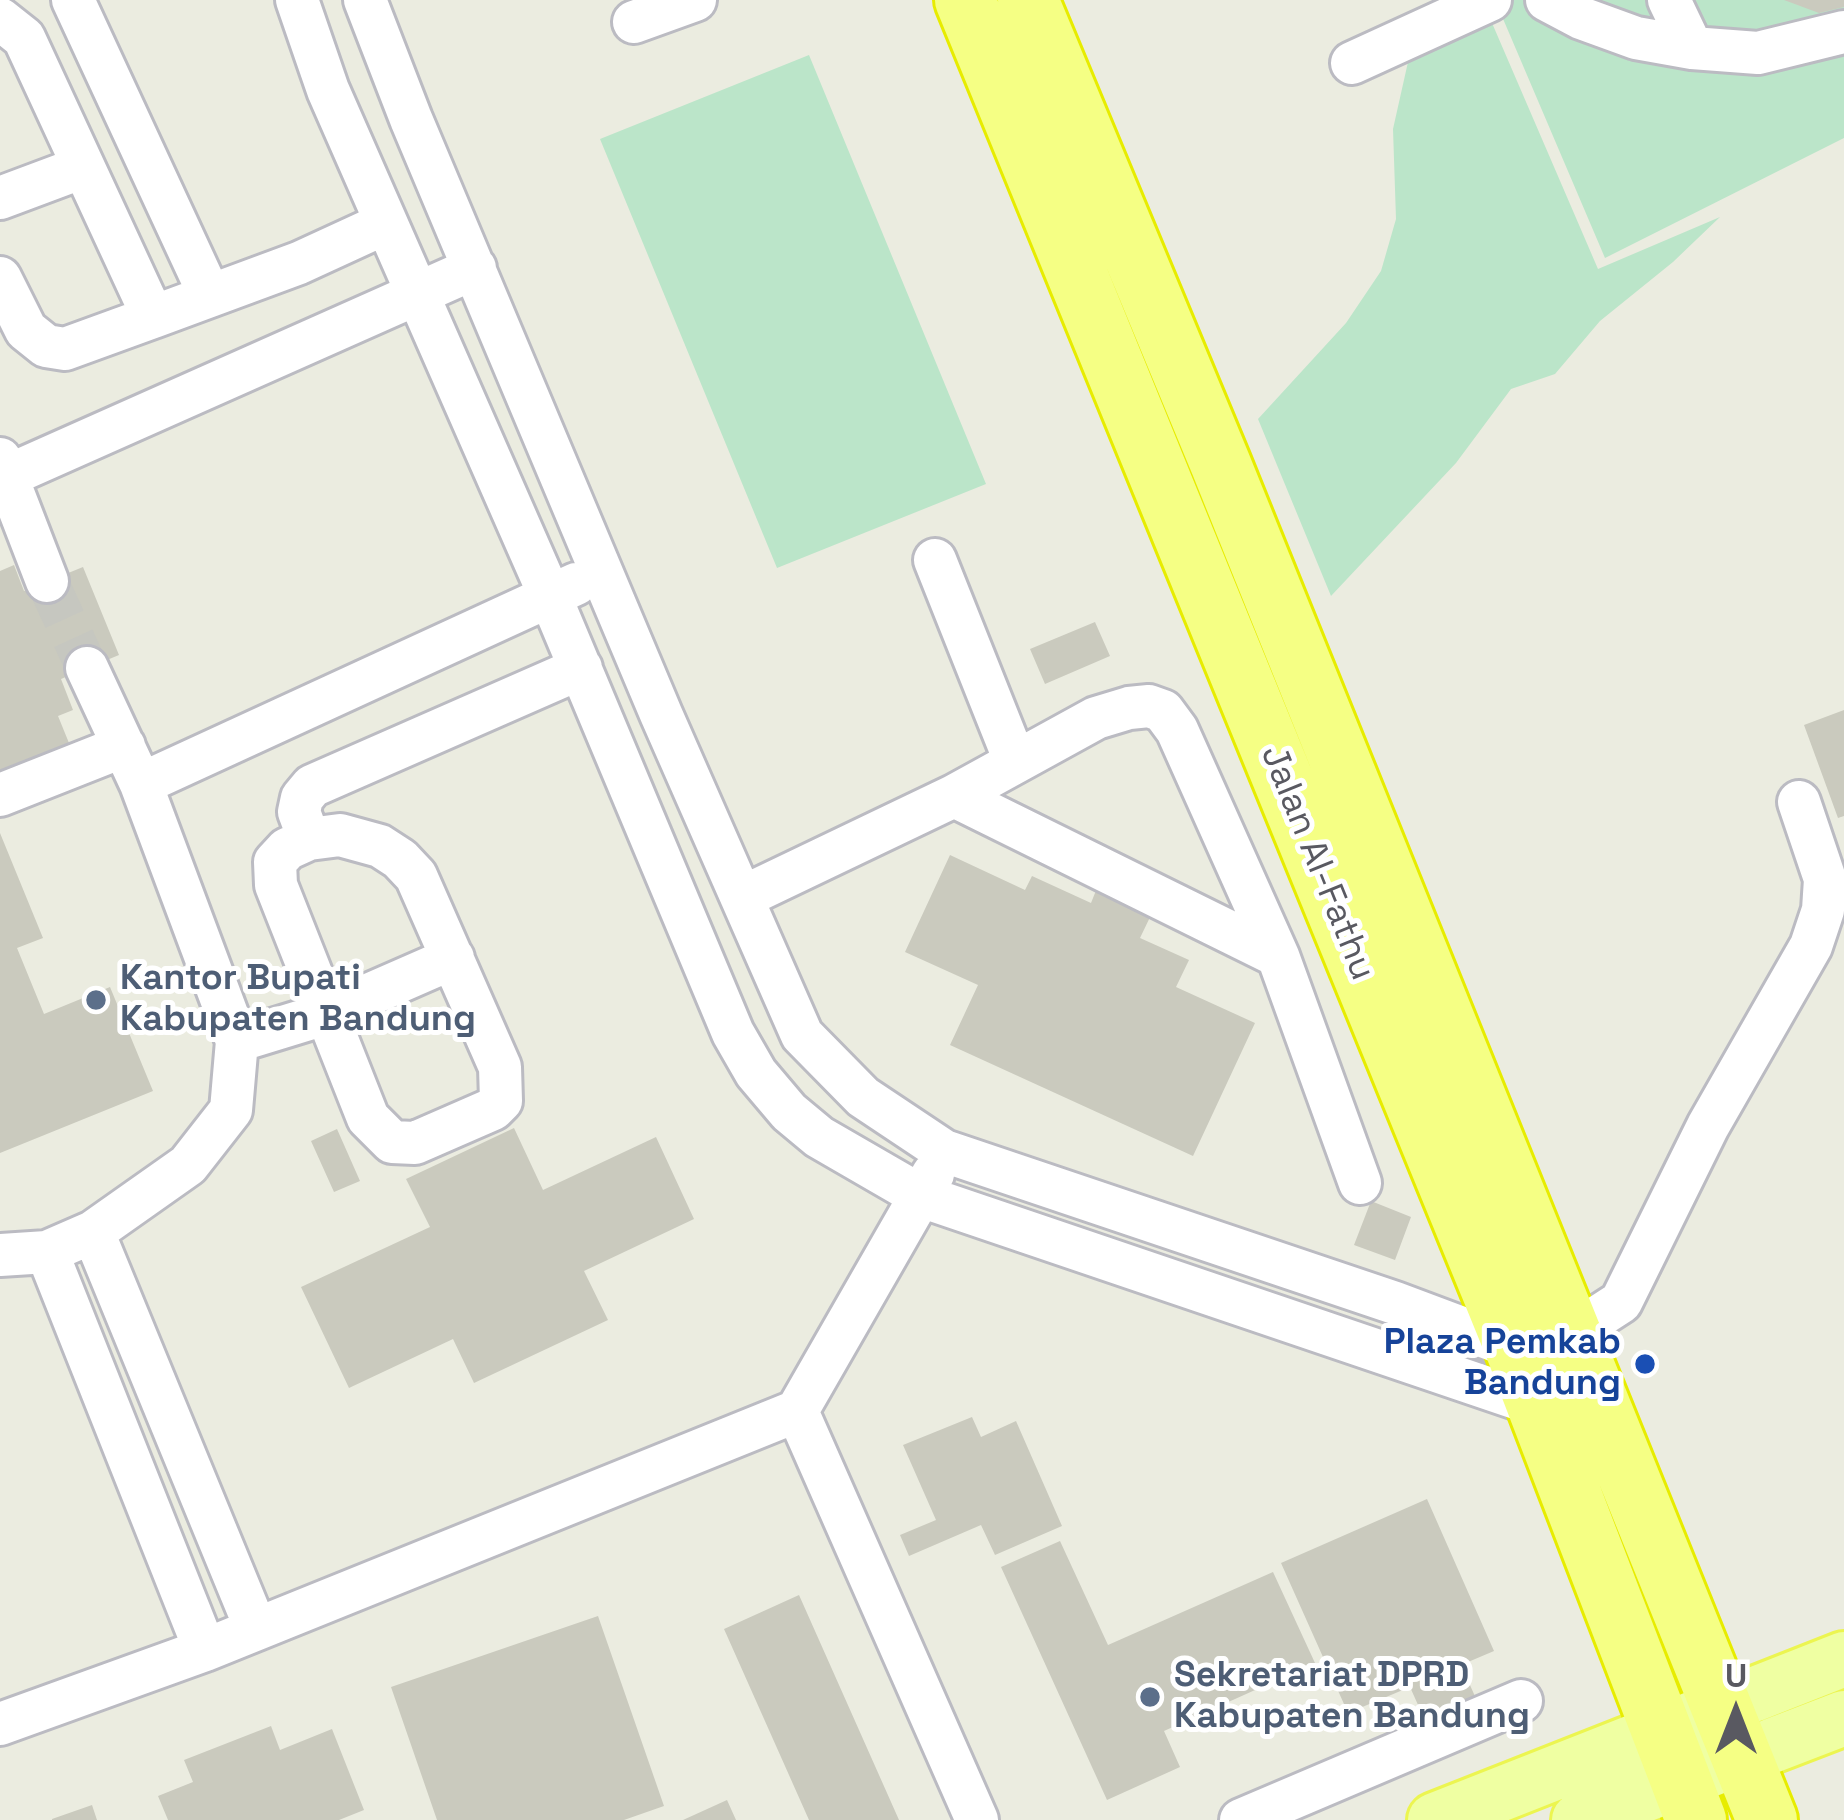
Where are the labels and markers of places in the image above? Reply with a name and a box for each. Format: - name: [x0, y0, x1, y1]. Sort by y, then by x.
- place label: Kantor Bupati Kabupaten Bandung: [120, 957, 476, 1042]
- marker: Kantor Bupati Kabupaten Bandung: [83, 987, 109, 1013]
- place label: Plaza Pemkab Bandung: [1384, 1321, 1621, 1406]
- marker: Plaza Pemkab Bandung: [1632, 1351, 1658, 1377]
- place label: Sekretariat DPRD Kabupaten Bandung: [1174, 1654, 1530, 1739]
- marker: Sekretariat DPRD Kabupaten Bandung: [1137, 1684, 1163, 1710]

